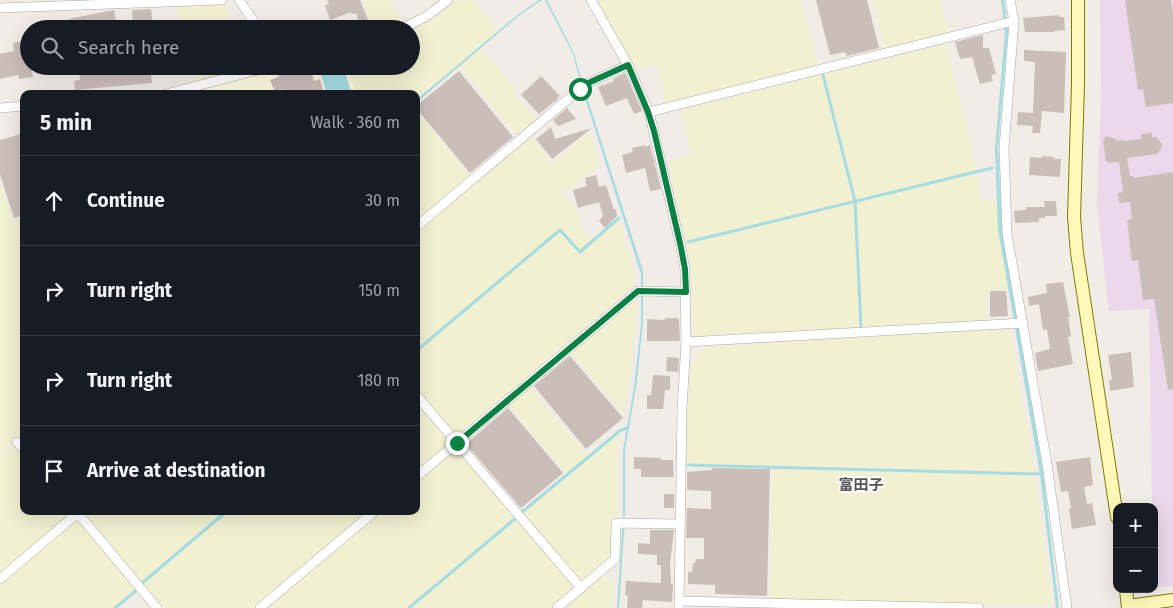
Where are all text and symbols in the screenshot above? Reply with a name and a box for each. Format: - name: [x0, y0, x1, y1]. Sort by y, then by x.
- search box: [20, 20, 420, 75]
- icon: search: [38, 34, 66, 62]
- text: Search here: [78, 36, 179, 59]
- route start: [569, 78, 592, 101]
- text: 5 min: [40, 110, 92, 136]
- text: Walk · 360 m: [310, 113, 400, 132]
- icon: ahead: [40, 187, 68, 215]
- text: Continue: [87, 189, 165, 212]
- text: 30 m: [365, 191, 400, 210]
- icon: right: [40, 277, 68, 305]
- text: Turn right: [87, 279, 172, 302]
- text: 150 m: [358, 281, 400, 300]
- icon: right: [40, 367, 68, 395]
- text: Turn right: [87, 369, 172, 392]
- text: 180 m: [357, 371, 400, 390]
- route end: [446, 432, 469, 455]
- icon: arrive: [40, 457, 68, 485]
- text: Arrive at destination: [87, 459, 266, 482]
- district label: 富田子: [838, 476, 884, 494]
- map controls: [1113, 503, 1158, 593]
- button: +: [1113, 503, 1158, 548]
- button: −: [1113, 548, 1158, 593]

